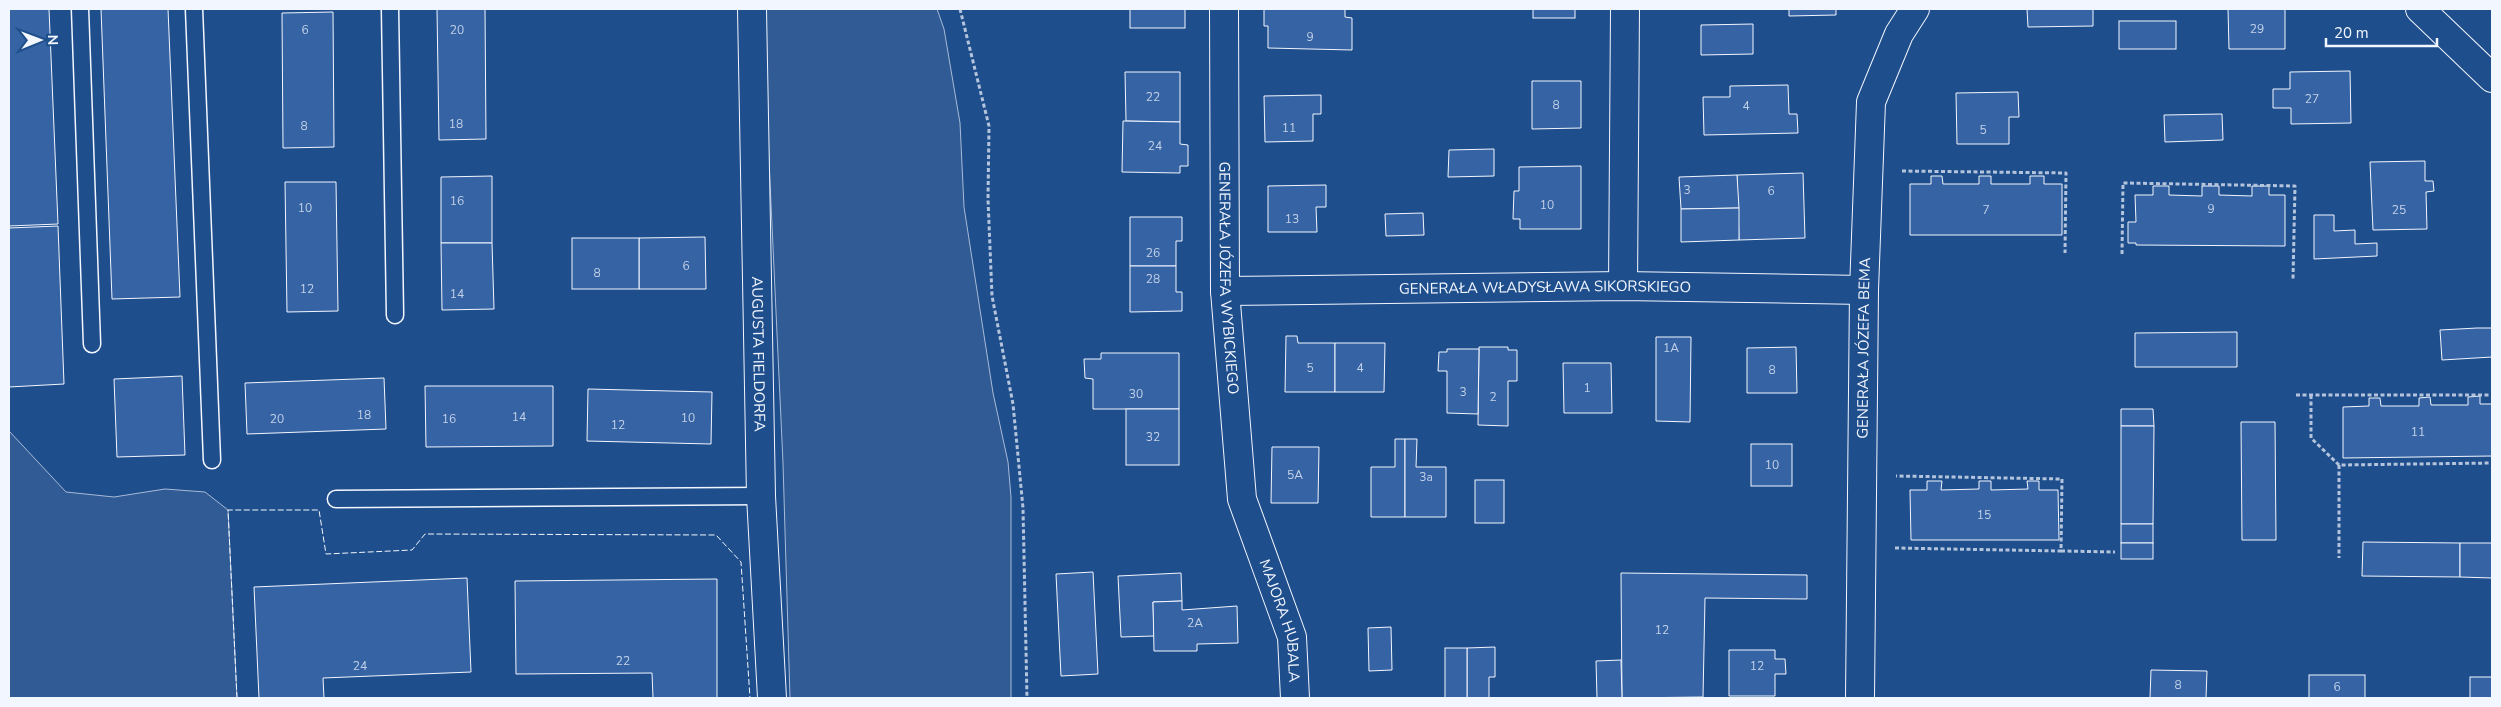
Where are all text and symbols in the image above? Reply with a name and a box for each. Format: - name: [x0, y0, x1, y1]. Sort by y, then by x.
- north arrow: [15, 15, 65, 65]
- scale bar: [2326, 15, 2437, 47]
- house number: 29: [2250, 21, 2264, 37]
- house number: 6: [301, 22, 309, 38]
- house number: 20: [450, 22, 464, 38]
- text: 20 m: [2334, 23, 2369, 43]
- house number: 9: [1306, 29, 1314, 45]
- text: N: [43, 34, 62, 45]
- house number: 22: [1146, 89, 1160, 105]
- house number: 27: [2305, 91, 2319, 107]
- house number: 8: [1552, 97, 1560, 113]
- house number: 4: [1742, 98, 1750, 114]
- house number: 18: [449, 116, 463, 132]
- house number: 8: [300, 118, 308, 134]
- house number: 11: [1282, 120, 1296, 136]
- house number: 5: [1979, 122, 1987, 138]
- house number: 24: [1148, 138, 1162, 154]
- street label: GENERAŁA JÓZEFA WYBICKIEGO: [1215, 161, 1243, 395]
- house number: 3: [1683, 182, 1691, 198]
- house number: 6: [1767, 183, 1775, 199]
- house number: 16: [450, 193, 464, 209]
- house number: 10: [1540, 197, 1554, 213]
- house number: 10: [298, 200, 312, 216]
- house number: 9: [2207, 201, 2215, 217]
- house number: 7: [1982, 202, 1990, 218]
- house number: 25: [2392, 202, 2406, 218]
- house number: 13: [1285, 211, 1299, 227]
- house number: 26: [1146, 245, 1160, 261]
- street label: GENERAŁA JÓZEFA BEMA: [1852, 257, 1875, 439]
- house number: 6: [682, 258, 690, 274]
- house number: 8: [593, 265, 601, 281]
- house number: 28: [1146, 271, 1160, 287]
- street label: AUGUSTA FIELDORFA: [747, 276, 770, 432]
- street label: GENERAŁA WŁADYSŁAWA SIKORSKIEGO: [1399, 276, 1691, 299]
- house number: 12: [300, 281, 314, 297]
- house number: 14: [450, 286, 464, 302]
- house number: 1A: [1663, 340, 1679, 356]
- house number: 5: [1306, 360, 1314, 376]
- house number: 4: [1356, 360, 1364, 376]
- house number: 8: [1768, 362, 1776, 378]
- house number: 1: [1583, 380, 1591, 396]
- house number: 3: [1459, 384, 1467, 400]
- house number: 30: [1129, 386, 1143, 402]
- house number: 2: [1489, 389, 1497, 405]
- house number: 18: [357, 407, 371, 423]
- house number: 14: [512, 409, 526, 425]
- house number: 10: [681, 410, 695, 426]
- house number: 20: [270, 411, 284, 427]
- house number: 16: [442, 411, 456, 427]
- house number: 12: [611, 417, 625, 433]
- house number: 11: [2411, 424, 2425, 440]
- house number: 32: [1146, 429, 1160, 445]
- house number: 10: [1765, 457, 1779, 473]
- house number: 5A: [1287, 467, 1303, 483]
- house number: 3a: [1419, 469, 1433, 485]
- house number: 15: [1977, 507, 1991, 523]
- street label: MAJORA HUBALA: [1255, 556, 1304, 683]
- house number: 2A: [1187, 615, 1203, 631]
- house number: 12: [1655, 622, 1669, 638]
- house number: 22: [616, 653, 630, 669]
- house number: 24: [353, 658, 367, 674]
- house number: 12: [1750, 658, 1764, 674]
- house number: 8: [2174, 677, 2182, 693]
- house number: 6: [2333, 679, 2341, 695]

